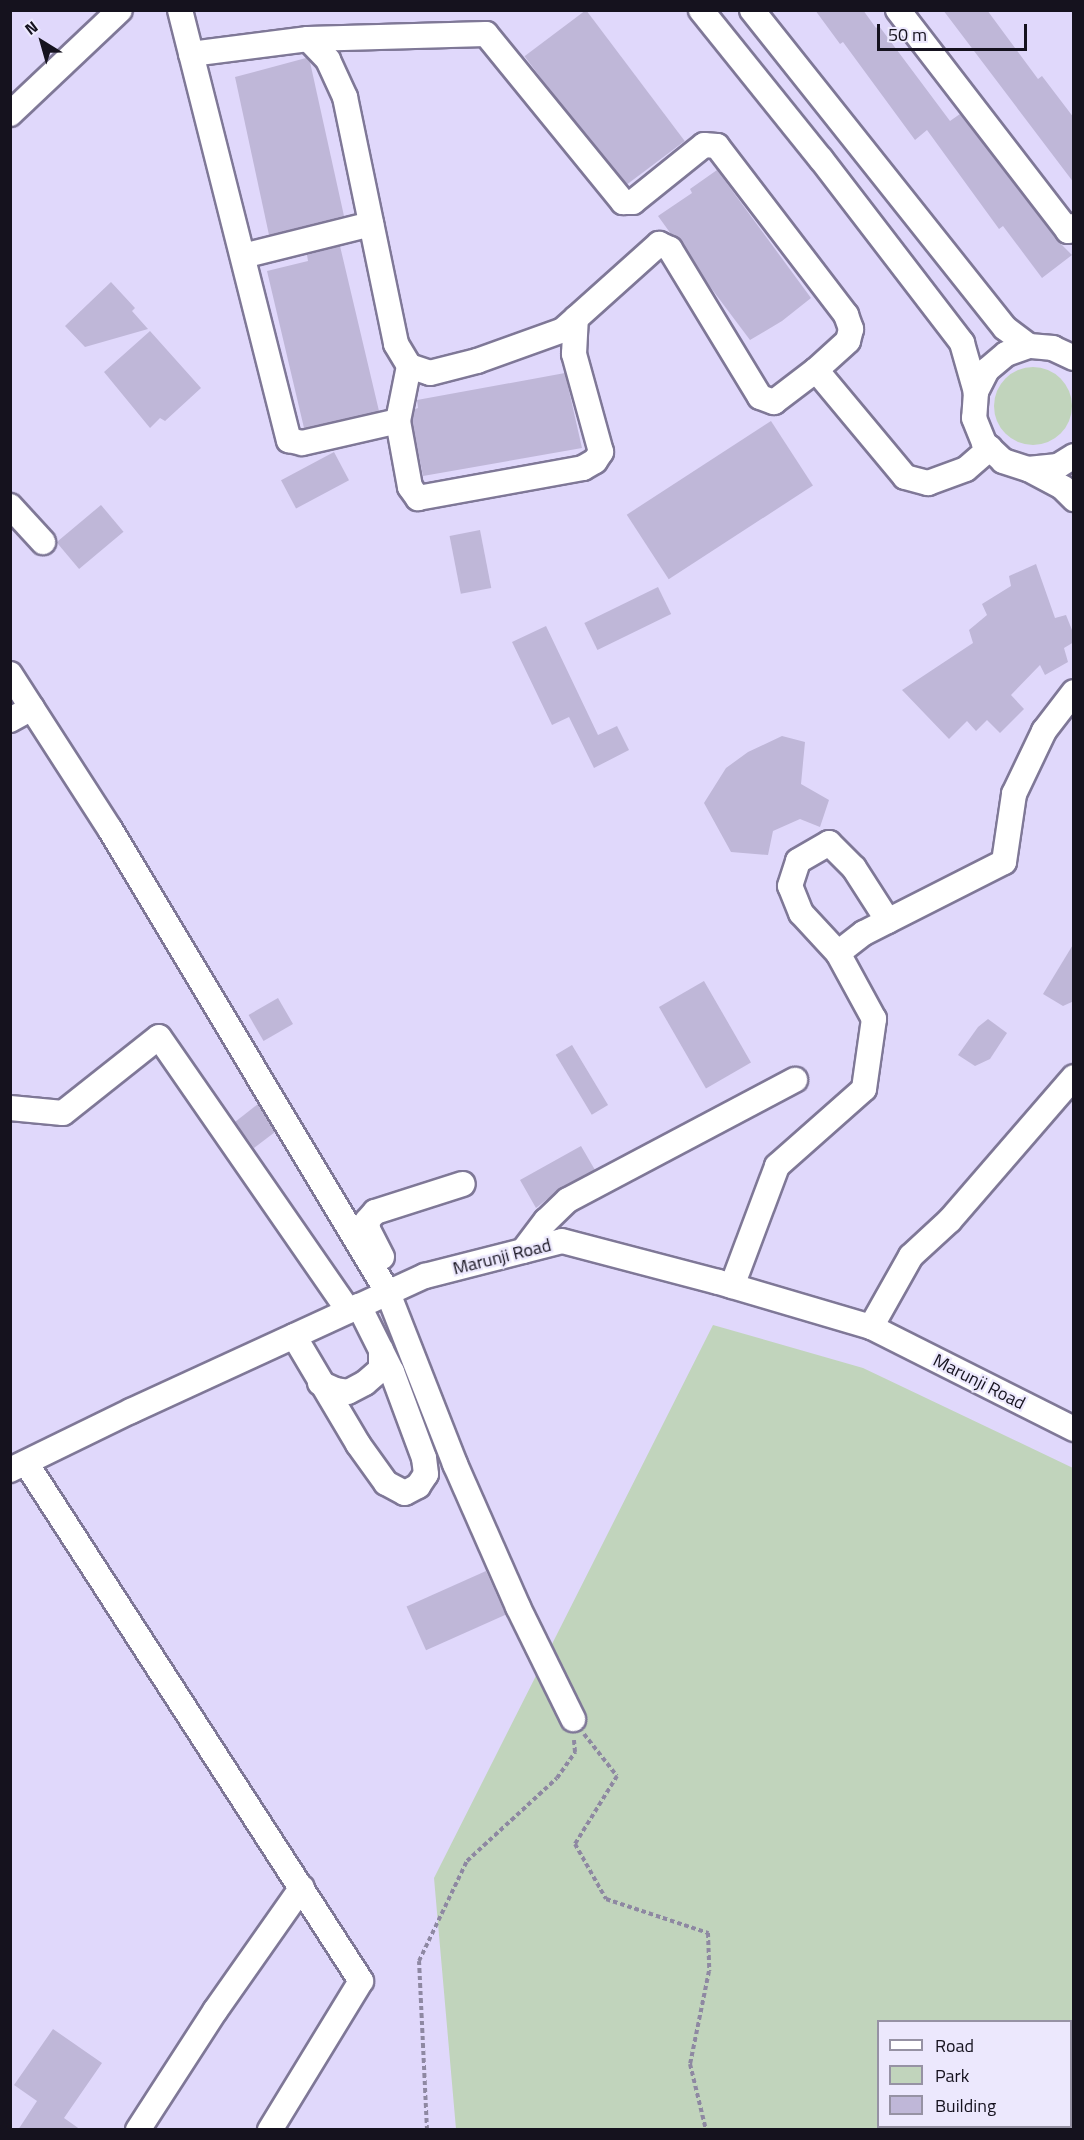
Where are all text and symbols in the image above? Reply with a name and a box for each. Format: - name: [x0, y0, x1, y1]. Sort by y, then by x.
- north arrow: [12, 12, 72, 72]
- scale bar: [880, 12, 1030, 50]
- text: N: [20, 15, 43, 41]
- text: 50 m: [888, 21, 927, 48]
- street label: Marunji Road: [451, 1234, 553, 1280]
- street label: Marunji Road: [929, 1350, 1029, 1414]
- legend: [877, 2020, 1072, 2128]
- text: Road: [935, 2032, 974, 2059]
- text: Park: [935, 2062, 969, 2089]
- text: Building: [935, 2092, 996, 2119]

